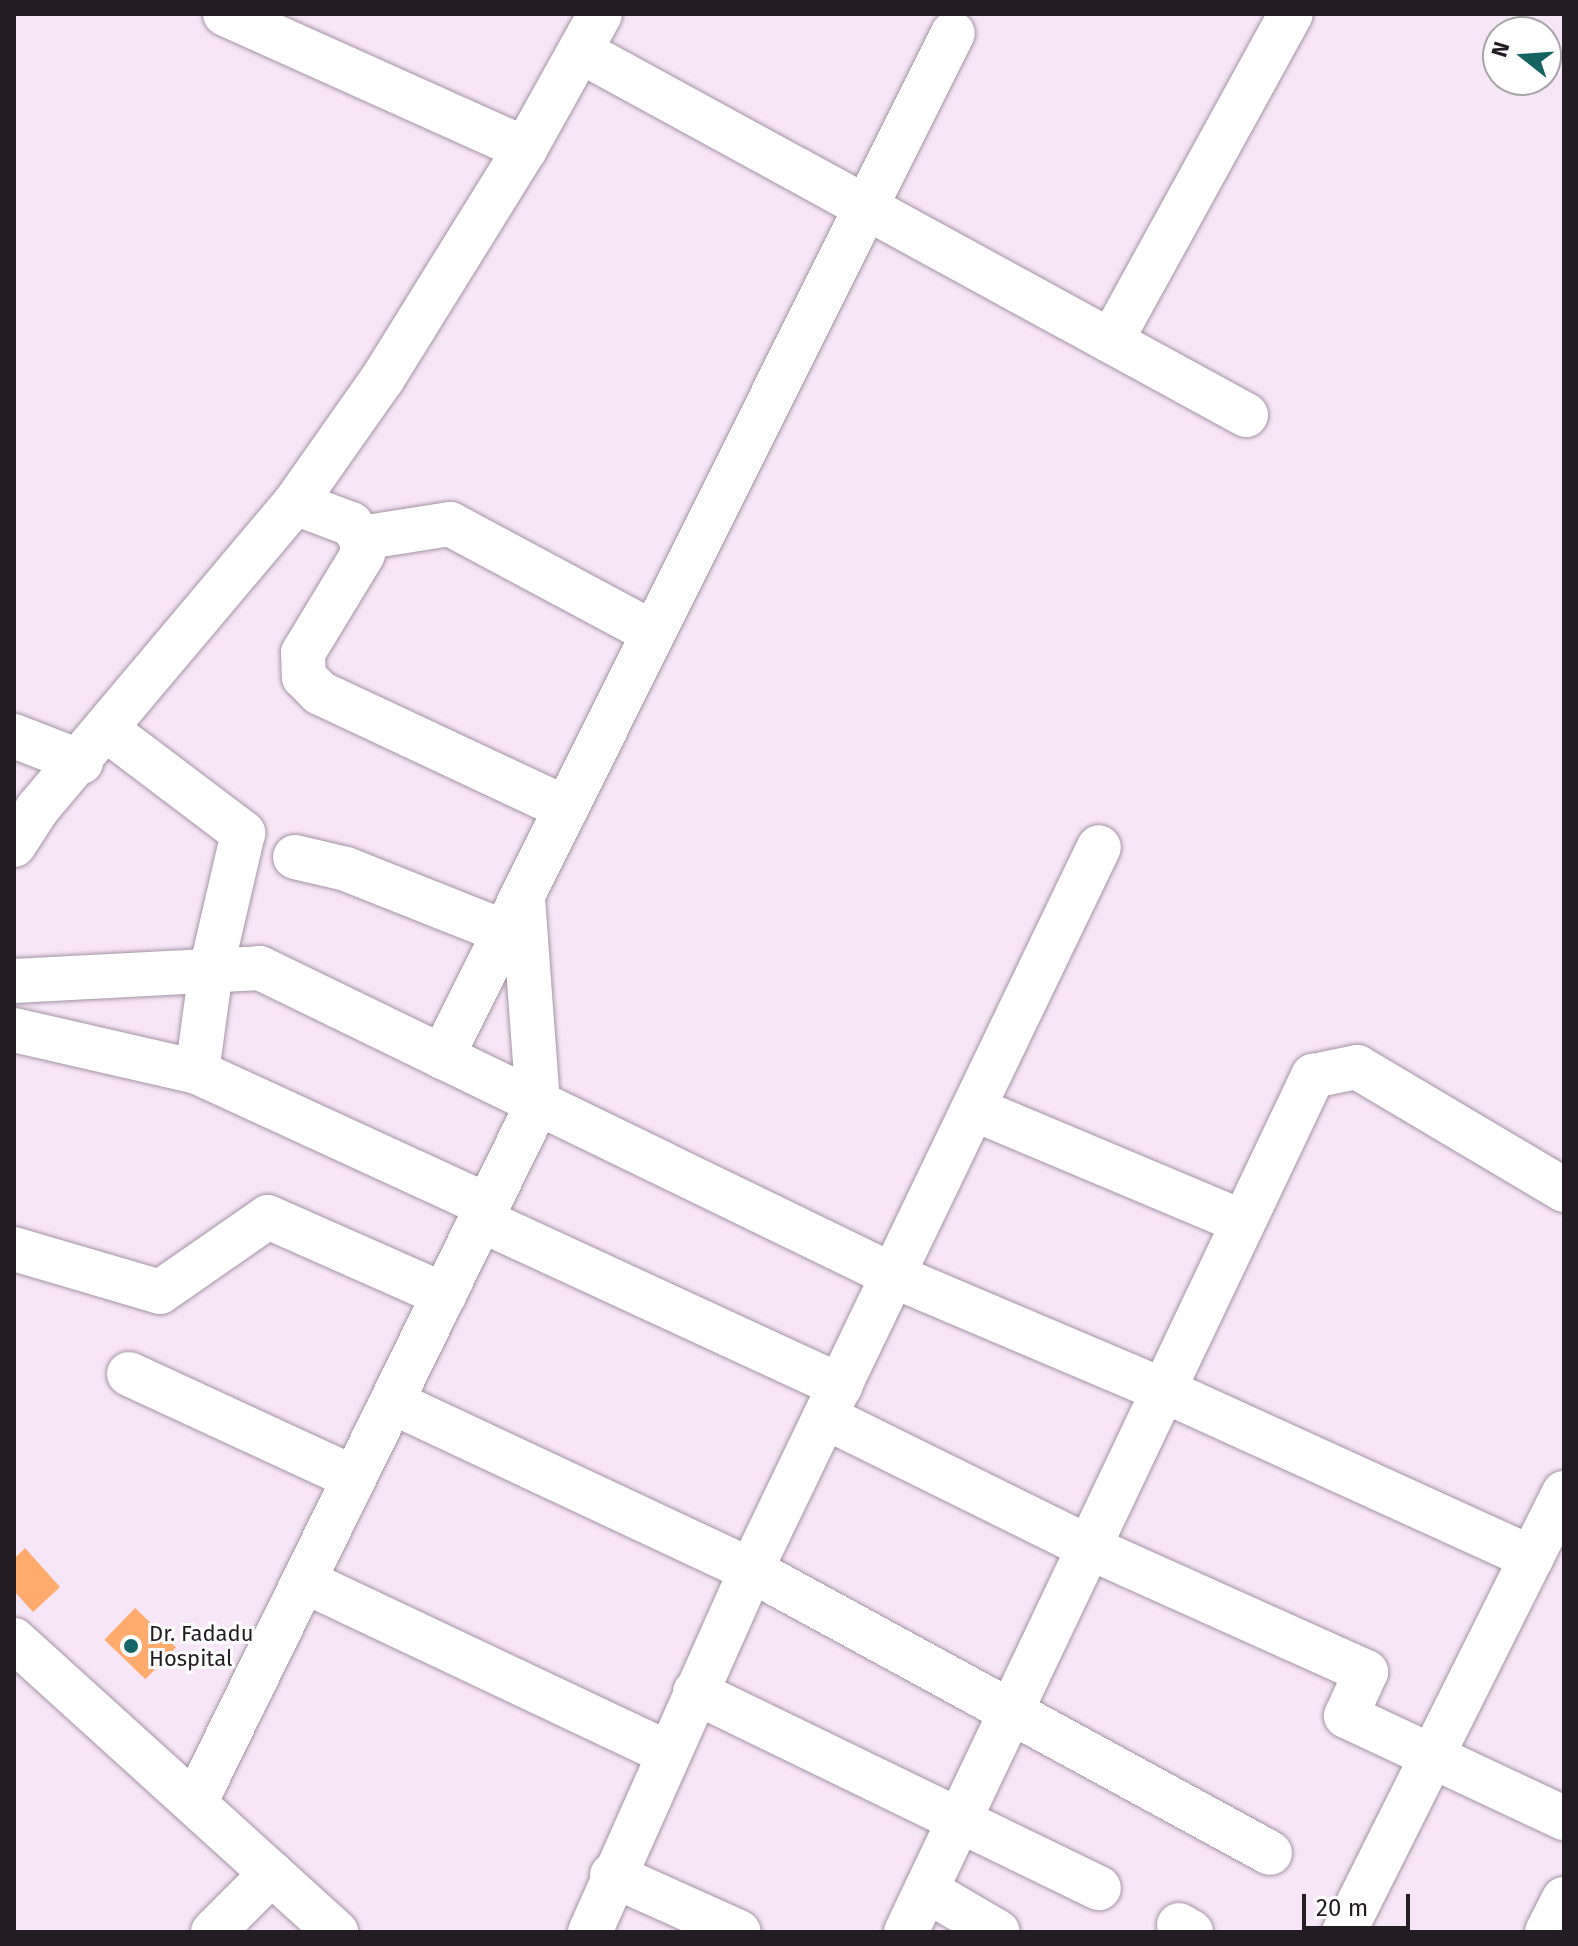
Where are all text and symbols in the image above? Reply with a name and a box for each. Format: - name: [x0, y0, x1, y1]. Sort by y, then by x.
- north arrow: [1482, 16, 1562, 96]
- text: N: [1485, 38, 1516, 60]
- place label: Dr. Fadadu Hospital: [149, 1620, 254, 1672]
- marker: Dr. Fadadu Hospital: [120, 1635, 142, 1657]
- scale bar: [1306, 1878, 1414, 1928]
- text: 20 m: [1316, 1894, 1368, 1922]

